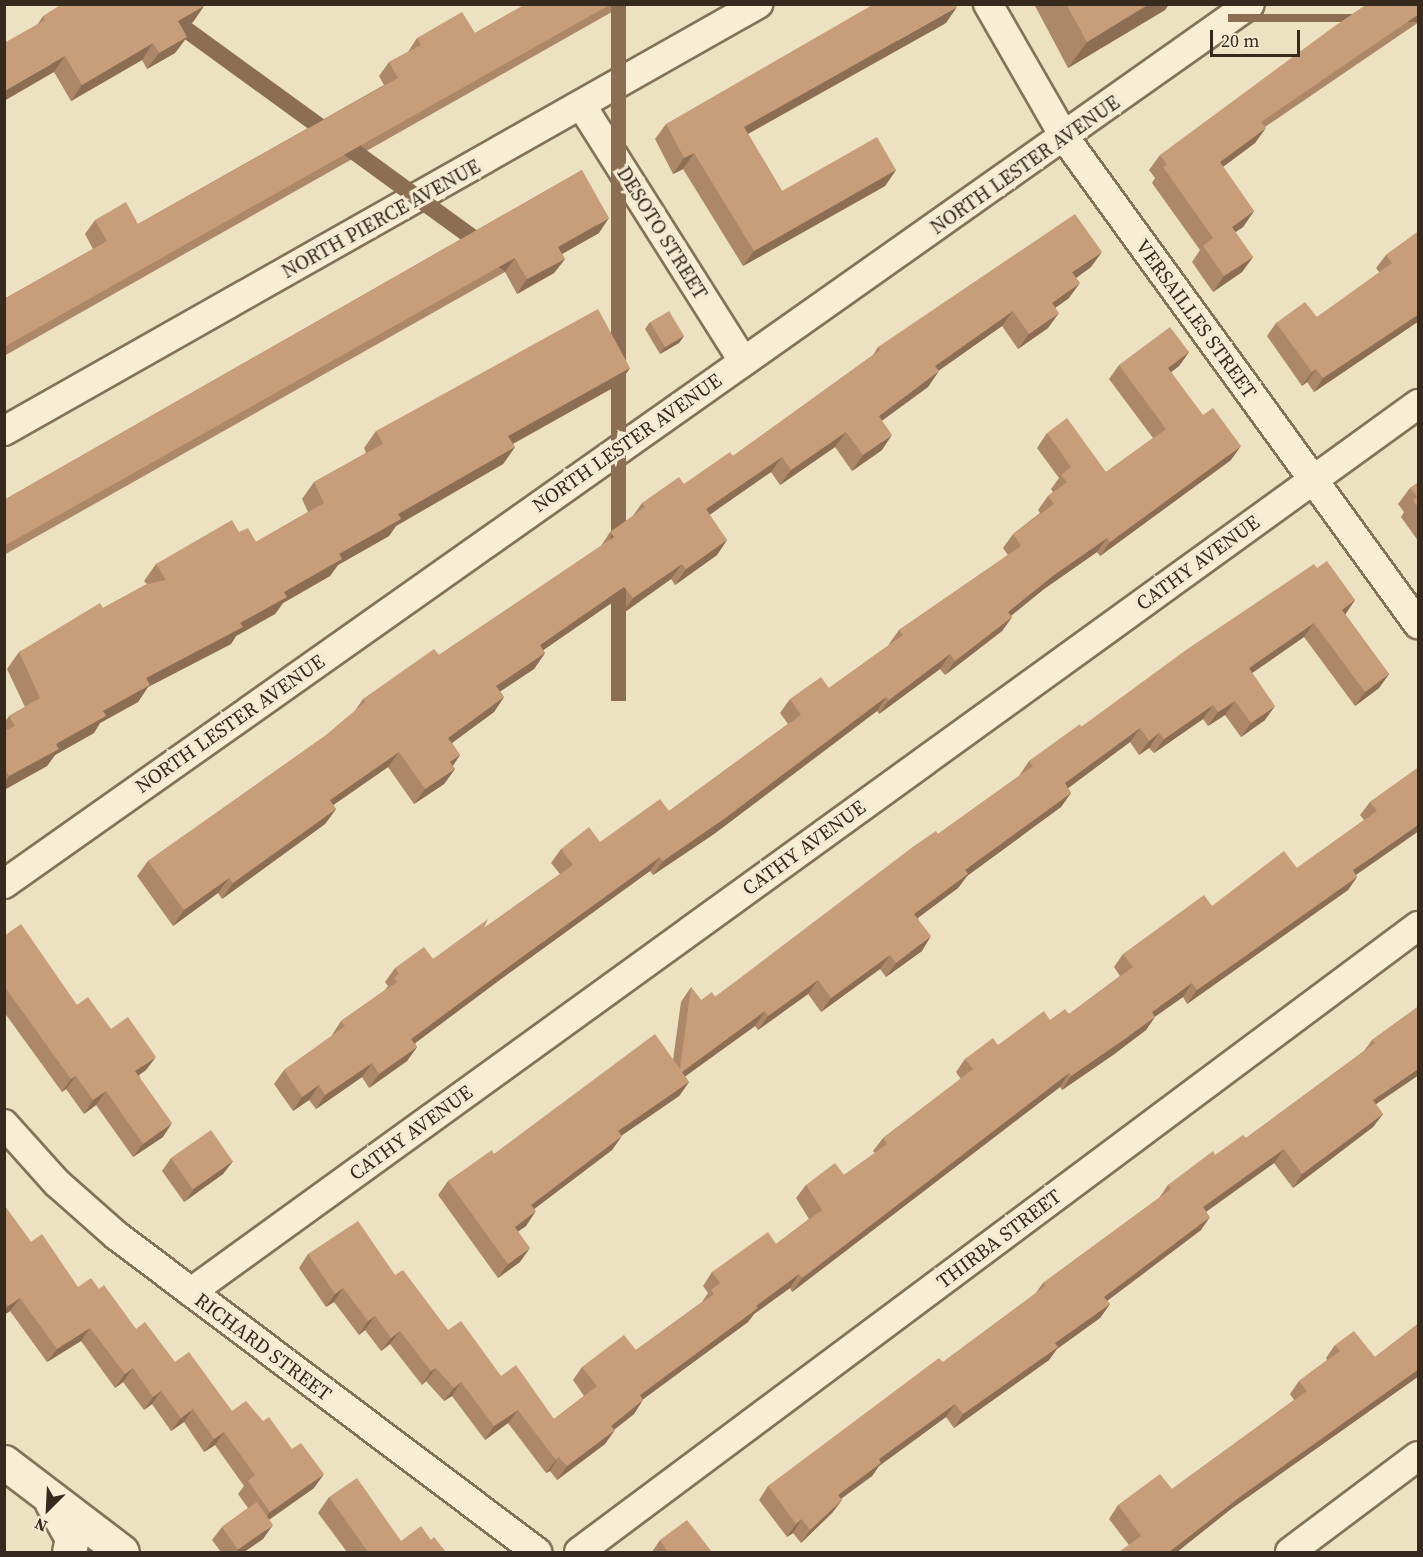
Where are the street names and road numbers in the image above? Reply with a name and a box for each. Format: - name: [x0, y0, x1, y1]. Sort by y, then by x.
- street label: NORTH LESTER AVENUE: [926, 91, 1124, 239]
- street label: NORTH PIERCE AVENUE: [278, 154, 484, 284]
- street label: DESOTO STREET: [612, 162, 712, 304]
- street label: VERSAILLES STREET: [1130, 235, 1262, 403]
- street label: NORTH LESTER AVENUE: [528, 369, 726, 517]
- street label: CATHY AVENUE: [1131, 510, 1265, 616]
- street label: NORTH LESTER AVENUE: [131, 650, 329, 798]
- street label: CATHY AVENUE: [737, 795, 871, 901]
- street label: CATHY AVENUE: [344, 1080, 478, 1186]
- street label: THIRBA STREET: [932, 1184, 1066, 1294]
- street label: RICHARD STREET: [190, 1288, 336, 1406]

